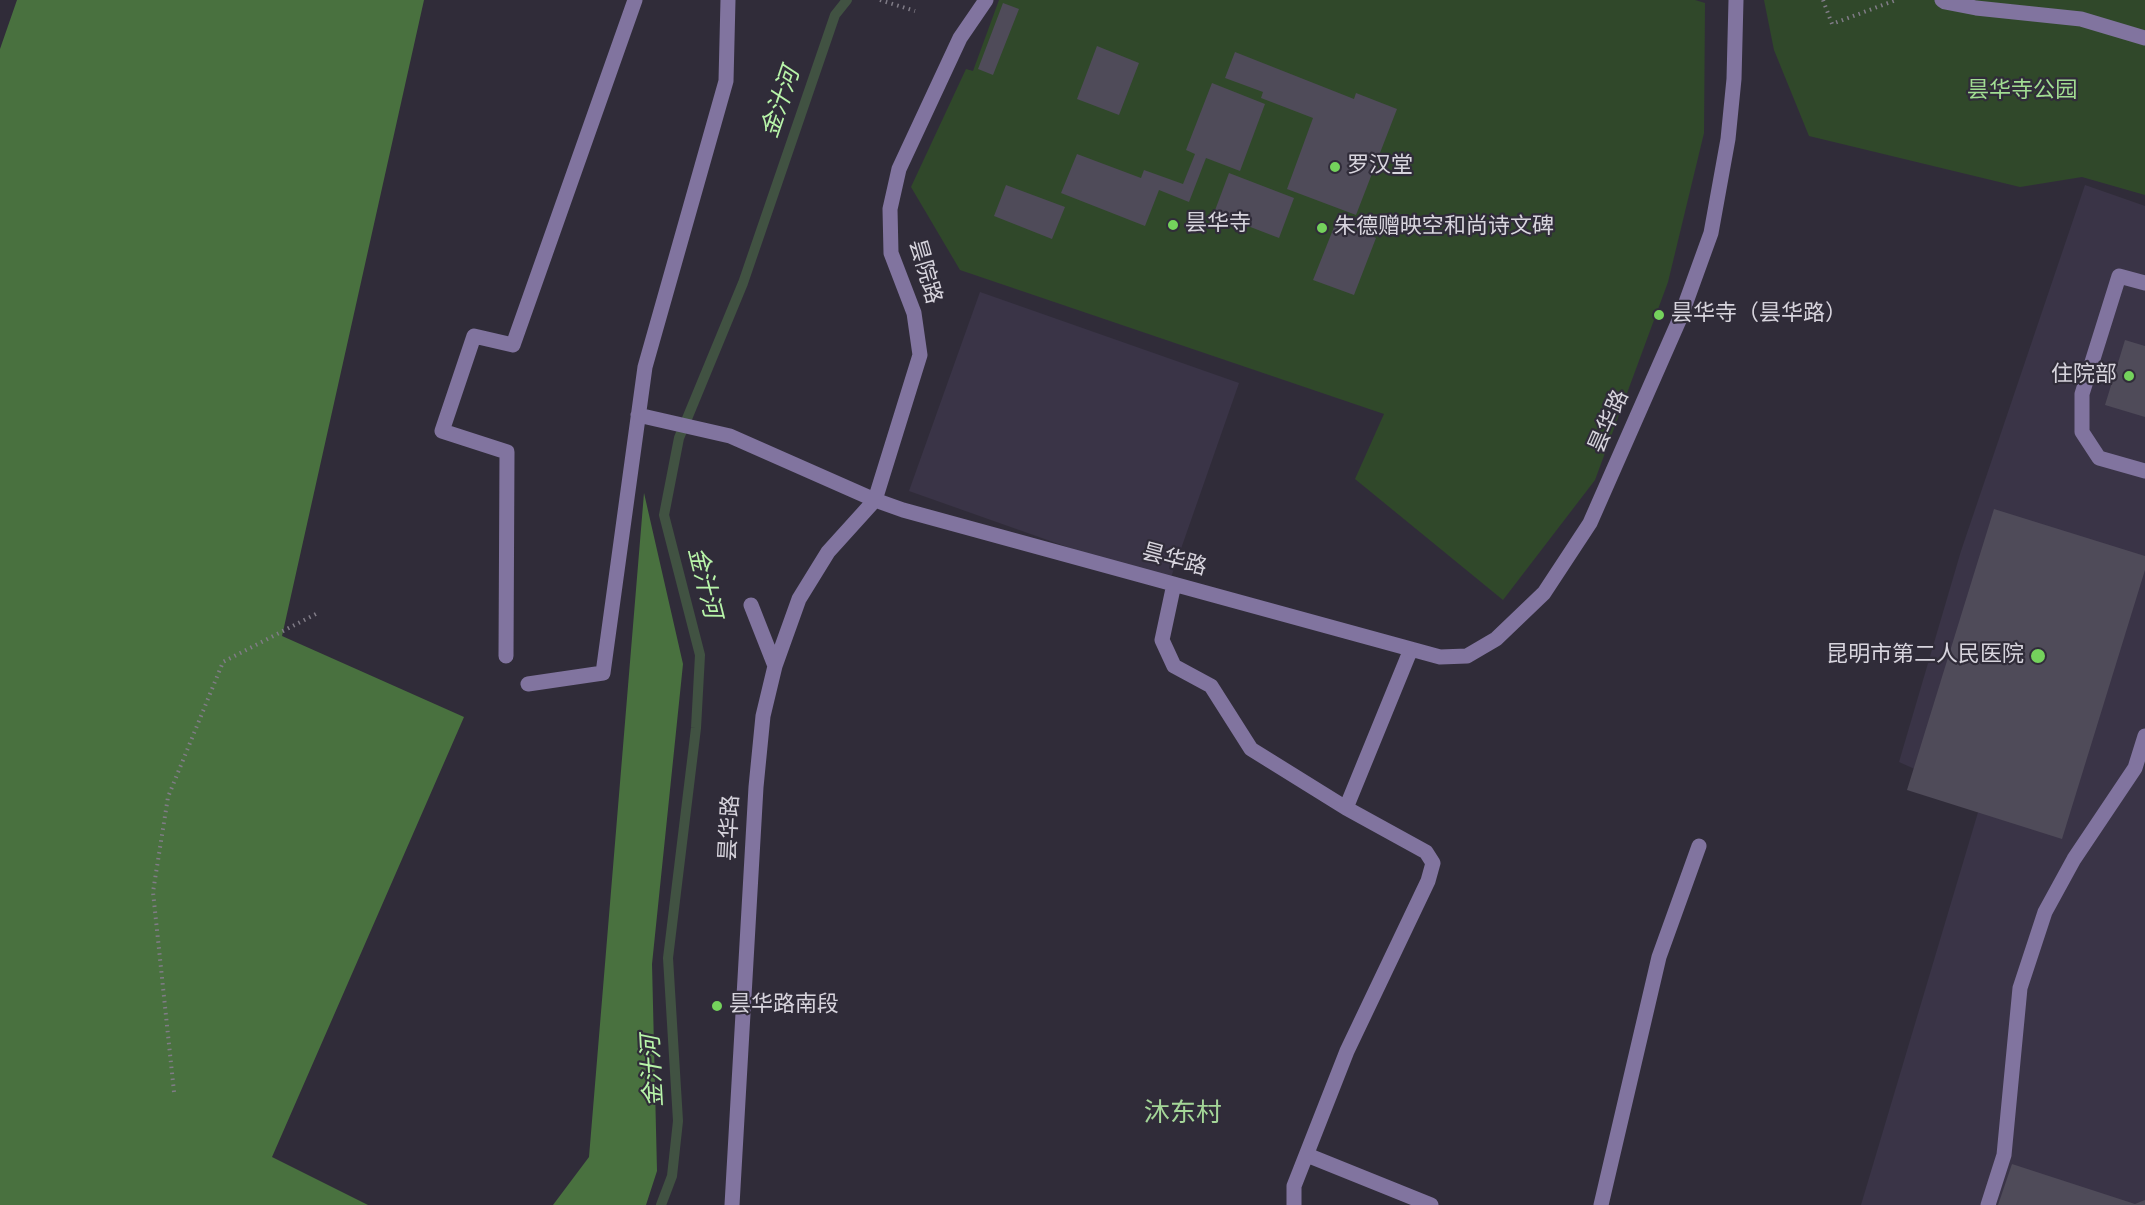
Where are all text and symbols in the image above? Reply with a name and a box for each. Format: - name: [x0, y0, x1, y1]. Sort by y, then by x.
- water label: 金汁河: [757, 64, 807, 142]
- park label: 昙华寺公园: [1967, 79, 2077, 105]
- place label: 罗汉堂: [1347, 154, 1413, 180]
- marker: 罗汉堂: [1328, 160, 1342, 174]
- place label: 昙华寺: [1185, 212, 1251, 238]
- place label: 朱德赠映空和尚诗文碑: [1334, 215, 1554, 241]
- marker: 昙华寺: [1166, 218, 1180, 232]
- marker: 朱德赠映空和尚诗文碑: [1315, 221, 1329, 235]
- street label: 昙院路: [902, 237, 946, 307]
- place label: 昙华寺（昙华路）: [1671, 302, 1847, 328]
- marker: 昙华寺（昙华路）: [1652, 308, 1666, 322]
- place label: 住院部: [2051, 363, 2117, 389]
- marker: 住院部: [2122, 369, 2136, 383]
- street label: 昙华路: [1585, 386, 1635, 458]
- street label: 昙华路: [1139, 540, 1209, 582]
- water label: 金汁河: [680, 545, 726, 621]
- place label: 昆明市第二人民医院: [1826, 643, 2024, 669]
- marker: 昆明市第二人民医院: [2029, 647, 2047, 665]
- street label: 昙华路: [716, 794, 746, 862]
- place label: 昙华路南段: [729, 993, 839, 1019]
- marker: 昙华路南段: [710, 999, 724, 1013]
- water label: 金汁河: [638, 1034, 670, 1108]
- district label: 沐东村: [1144, 1099, 1222, 1131]

